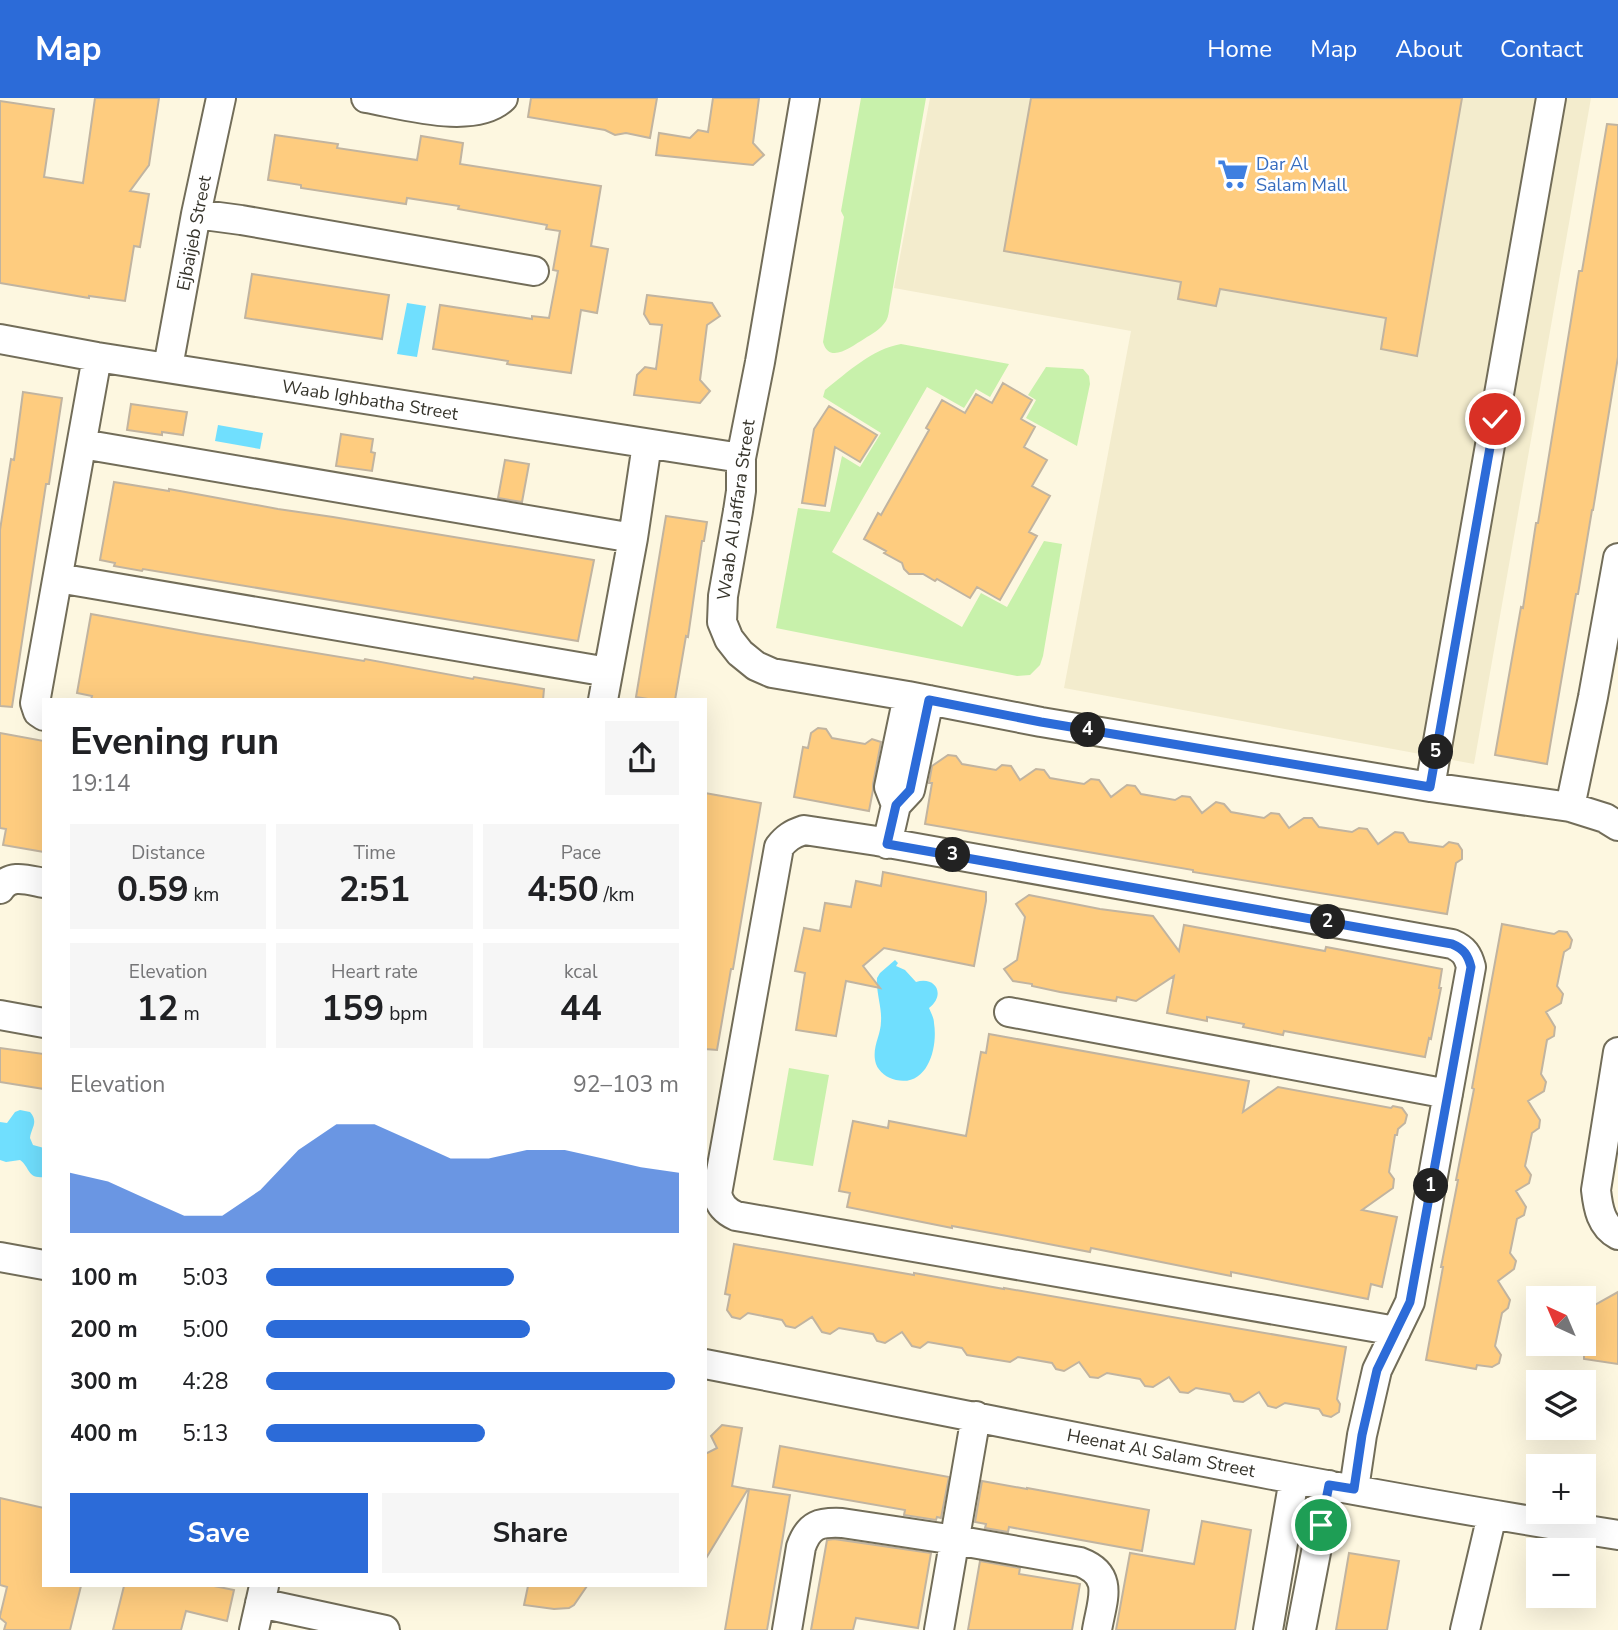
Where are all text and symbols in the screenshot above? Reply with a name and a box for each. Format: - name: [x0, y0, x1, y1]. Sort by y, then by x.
- text: Map: [35, 27, 102, 72]
- text: Home: [1207, 33, 1272, 65]
- text: Map: [1310, 33, 1357, 65]
- text: About: [1395, 33, 1462, 65]
- text: Contact: [1500, 33, 1583, 65]
- place label: Dar Al Salam Mall: [1256, 152, 1348, 197]
- supermarket icon: Dar Al Salam Mall: [1216, 157, 1250, 191]
- street label: Ejbaijeb Street: [171, 173, 217, 293]
- street label: Waab Ighbatha Street: [280, 374, 461, 426]
- pin: [1465, 389, 1525, 449]
- icon: check: [1476, 400, 1514, 438]
- street label: Waab Al Jaffara Street: [711, 417, 761, 602]
- pin: 4: [1070, 712, 1106, 748]
- text: Evening run: [70, 716, 279, 767]
- text: 4: [1082, 716, 1093, 742]
- button: share: [605, 721, 679, 795]
- pin: 5: [1418, 734, 1454, 770]
- text: 5: [1430, 738, 1441, 764]
- text: 19:14: [70, 768, 130, 799]
- pin: 3: [936, 838, 970, 872]
- text: Distance: [131, 840, 205, 866]
- text: Time: [353, 840, 396, 866]
- text: Pace: [561, 840, 601, 866]
- text: 3: [947, 841, 958, 867]
- text: 0.59: [117, 866, 189, 913]
- text: 2:51: [339, 866, 410, 913]
- text: 4:50: [527, 866, 599, 913]
- text: km: [189, 882, 219, 908]
- text: /km: [599, 882, 635, 908]
- pin: 2: [1310, 904, 1346, 940]
- text: 2: [1322, 908, 1333, 934]
- text: Elevation: [129, 959, 208, 985]
- text: Heart rate: [331, 959, 418, 985]
- text: kcal: [564, 959, 598, 985]
- text: 12: [137, 985, 179, 1032]
- text: 159: [321, 985, 384, 1032]
- text: 44: [560, 985, 602, 1032]
- text: m: [179, 1001, 200, 1027]
- text: bpm: [384, 1001, 428, 1027]
- text: Elevation: [70, 1069, 165, 1100]
- text: 92–103 m: [573, 1069, 679, 1100]
- pin: 1: [1414, 1168, 1448, 1204]
- text: 1: [1425, 1172, 1436, 1198]
- text: 100 m: [70, 1262, 138, 1293]
- text: 5:03: [182, 1262, 229, 1293]
- north arrow: [1526, 1286, 1596, 1356]
- map controls: [1526, 1286, 1596, 1608]
- text: 200 m: [70, 1314, 138, 1345]
- text: 5:00: [182, 1314, 229, 1345]
- text: 300 m: [70, 1366, 138, 1397]
- text: 4:28: [182, 1366, 229, 1397]
- button: layers: [1526, 1370, 1596, 1440]
- text: 400 m: [70, 1418, 138, 1449]
- text: 5:13: [182, 1418, 229, 1449]
- street label: Heenat Al Salam Street: [1065, 1423, 1258, 1483]
- button: +: [1526, 1454, 1596, 1524]
- button: Save: [70, 1493, 368, 1573]
- button: Share: [382, 1493, 679, 1573]
- pin: [1291, 1495, 1351, 1555]
- icon: arrive: [1302, 1506, 1340, 1544]
- button: −: [1526, 1538, 1596, 1608]

